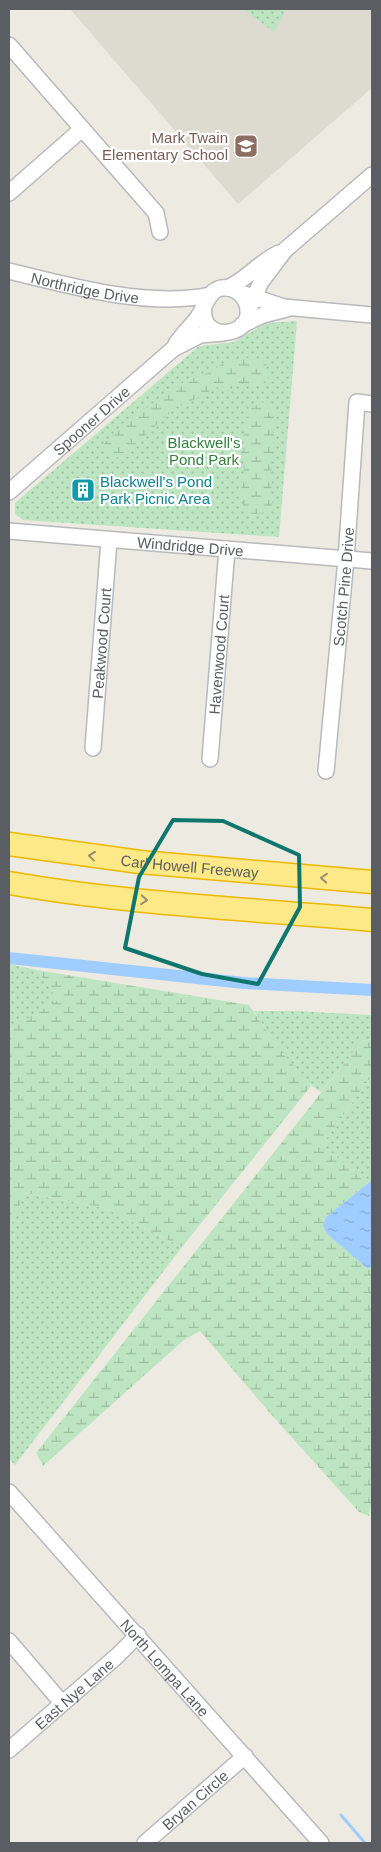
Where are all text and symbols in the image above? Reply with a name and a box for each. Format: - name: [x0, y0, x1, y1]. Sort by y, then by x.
- place label: Mark Twain Elementary School: [102, 129, 228, 163]
- school or university icon: Mark Twain Elementary School: [233, 133, 259, 159]
- street label: Northridge Drive: [30, 268, 140, 306]
- street label: Spooner Drive: [49, 382, 133, 458]
- park label: Blackwell's Pond Park: [168, 434, 240, 468]
- place label: Blackwell's Pond Park Picnic Area: [100, 473, 212, 507]
- building icon: Blackwell's Pond Park Picnic Area: [70, 477, 96, 503]
- street label: Scotch Pine Drive: [329, 527, 357, 647]
- street label: Windridge Drive: [136, 533, 244, 559]
- street label: Peakwood Court: [88, 587, 114, 699]
- street label: Havenwood Court: [205, 593, 232, 715]
- one-way arrow: [88, 851, 96, 862]
- street label: Carl Howell Freeway: [120, 851, 260, 881]
- one-way arrow: [319, 873, 327, 884]
- one-way arrow: [140, 895, 148, 906]
- street label: North Lompa Lane: [117, 1616, 213, 1720]
- street label: East Nye Lane: [31, 1655, 117, 1732]
- street label: Bryan Circle: [158, 1766, 231, 1833]

